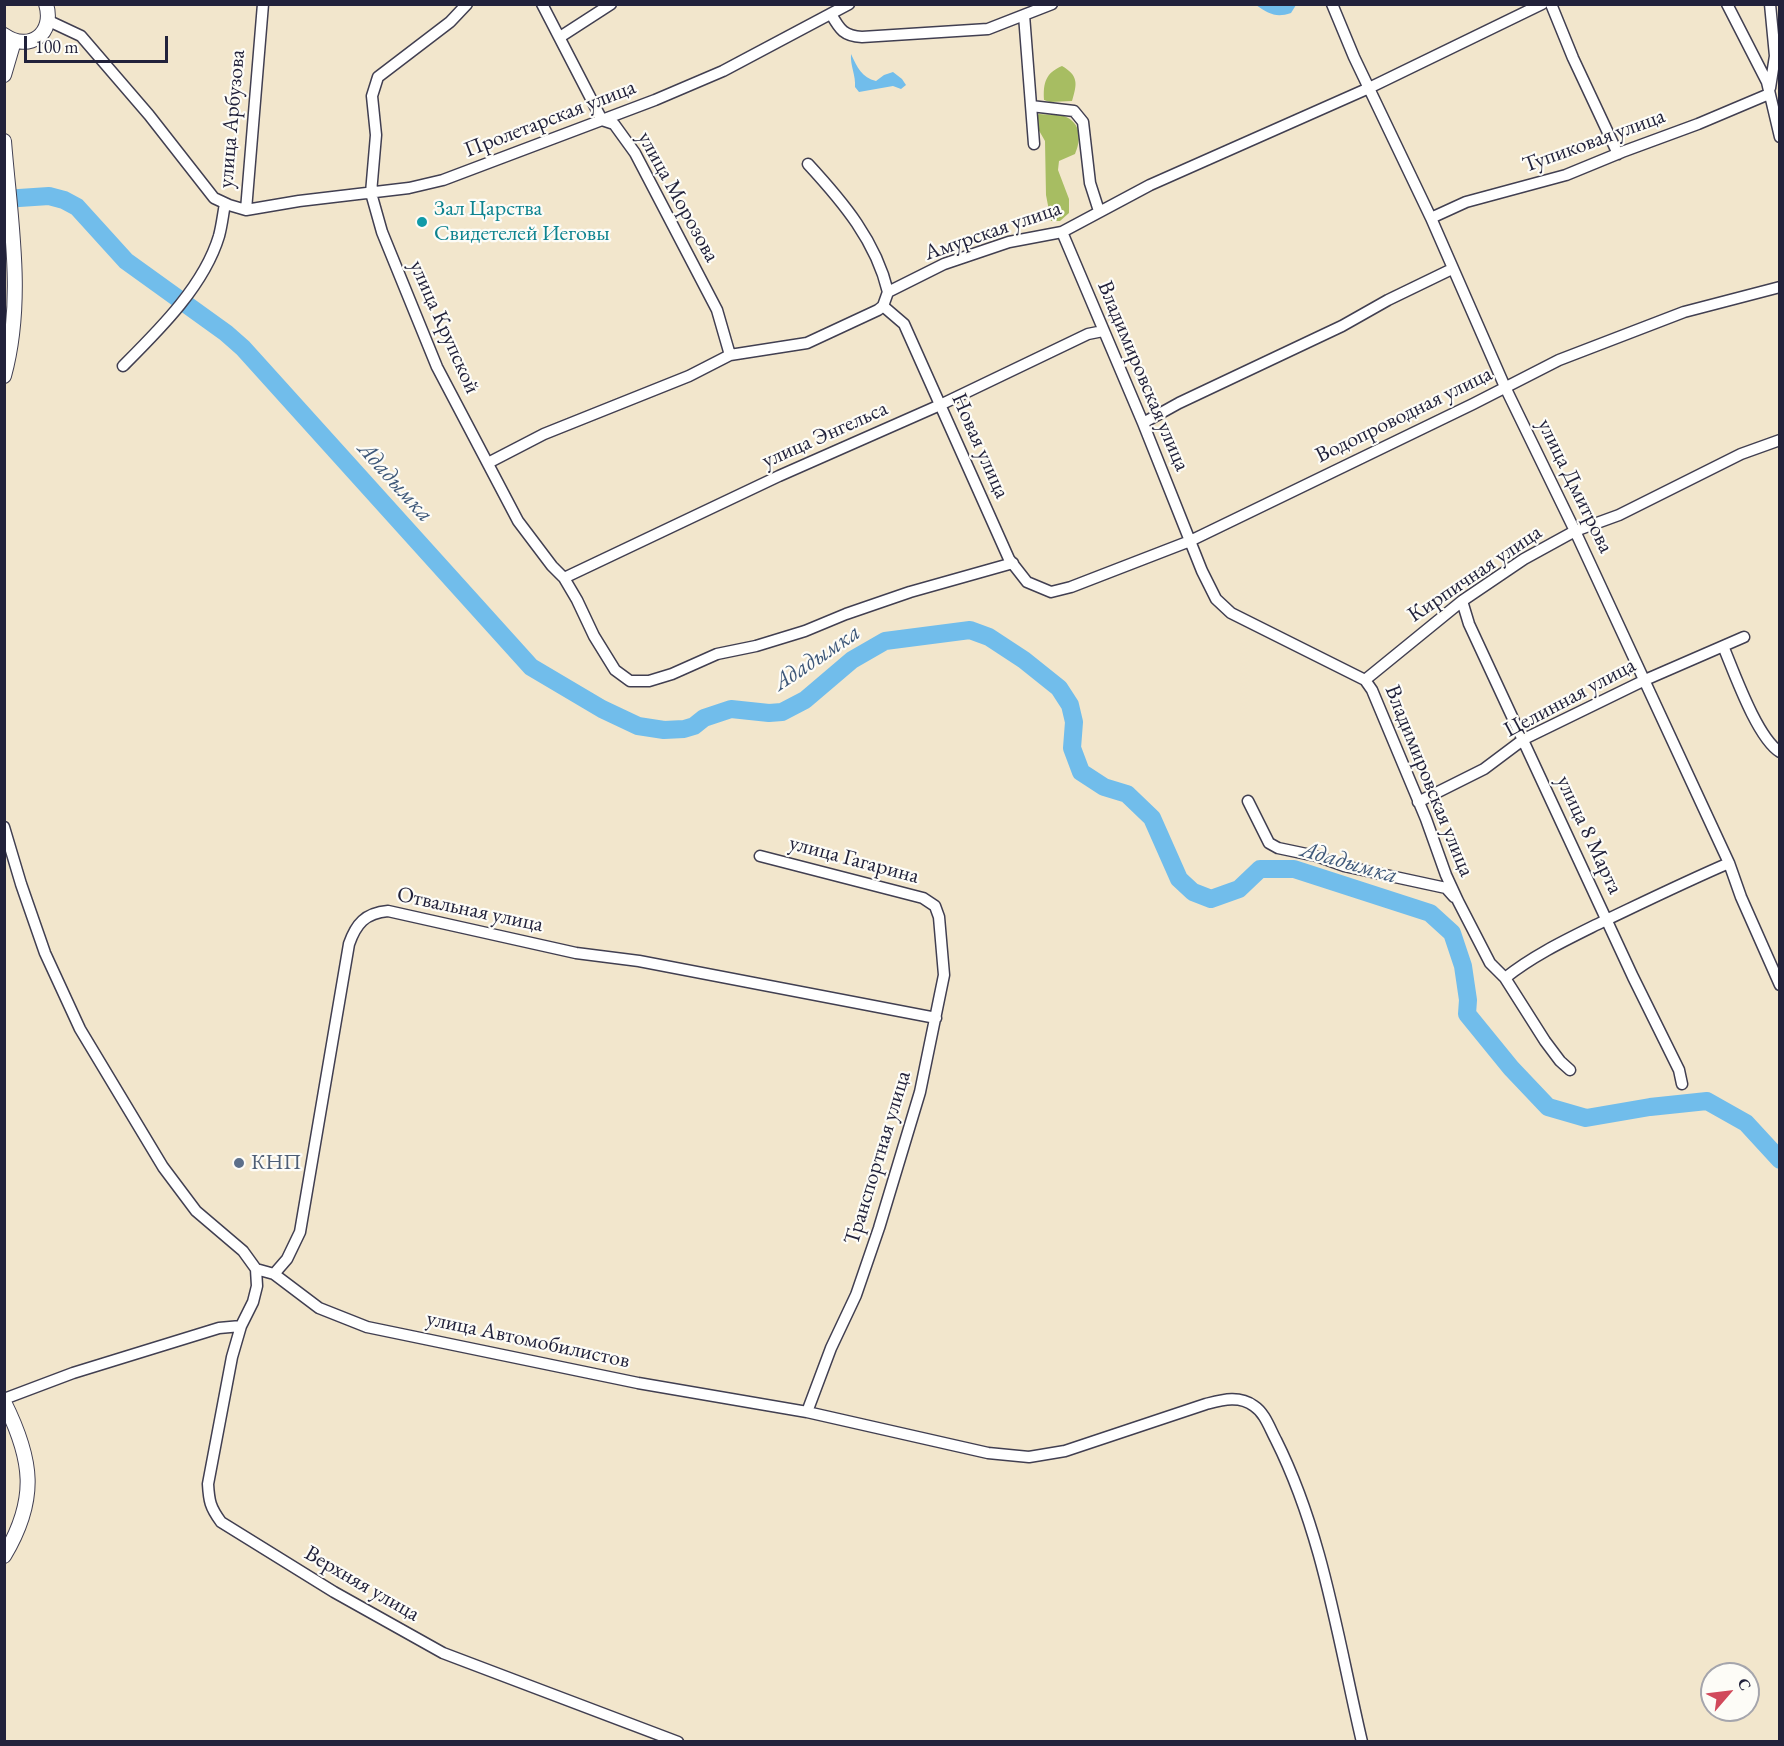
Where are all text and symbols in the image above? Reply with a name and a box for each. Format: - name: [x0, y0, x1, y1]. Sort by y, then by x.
- scale bar: [27, 24, 171, 62]
- text: 100 m: [35, 35, 79, 58]
- street label: улица Арбузова: [213, 49, 251, 189]
- street label: Пролетарская улица: [461, 74, 639, 164]
- street label: Тупиковая улица: [1519, 103, 1669, 179]
- street label: улица Морозова: [631, 127, 725, 267]
- street label: Амурская улица: [921, 195, 1065, 267]
- place label: Зал Царства Свидетелей Иеговы: [434, 196, 610, 248]
- marker: Зал Царства Свидетелей Иеговы: [415, 215, 429, 229]
- street label: улица Крупской: [403, 256, 485, 398]
- street label: Владимировская улица: [1091, 277, 1195, 475]
- street label: Водопроводная улица: [1311, 361, 1497, 469]
- street label: Новая улица: [945, 389, 1015, 503]
- street label: улица Энгельса: [758, 396, 892, 474]
- street label: улица Дмитрова: [1531, 415, 1619, 557]
- water label: Ададымка: [351, 436, 439, 528]
- street label: Кирпичная улица: [1403, 519, 1547, 629]
- water label: Ададымка: [768, 618, 866, 698]
- street label: Целинная улица: [1500, 652, 1640, 744]
- street label: Владимировская улица: [1379, 681, 1479, 881]
- street label: улица 8 Марта: [1550, 771, 1628, 899]
- street label: улица Гагарина: [786, 830, 922, 890]
- water label: Ададымка: [1297, 836, 1401, 890]
- street label: Отвальная улица: [394, 882, 546, 938]
- street label: Транспортная улица: [839, 1068, 917, 1248]
- place label: КНП: [251, 1150, 302, 1176]
- marker: КНП: [232, 1156, 246, 1170]
- street label: улица Автомобилистов: [424, 1306, 632, 1374]
- street label: Верхняя улица: [300, 1540, 424, 1628]
- north arrow: [1700, 1662, 1760, 1722]
- text: С: [1733, 1674, 1757, 1694]

